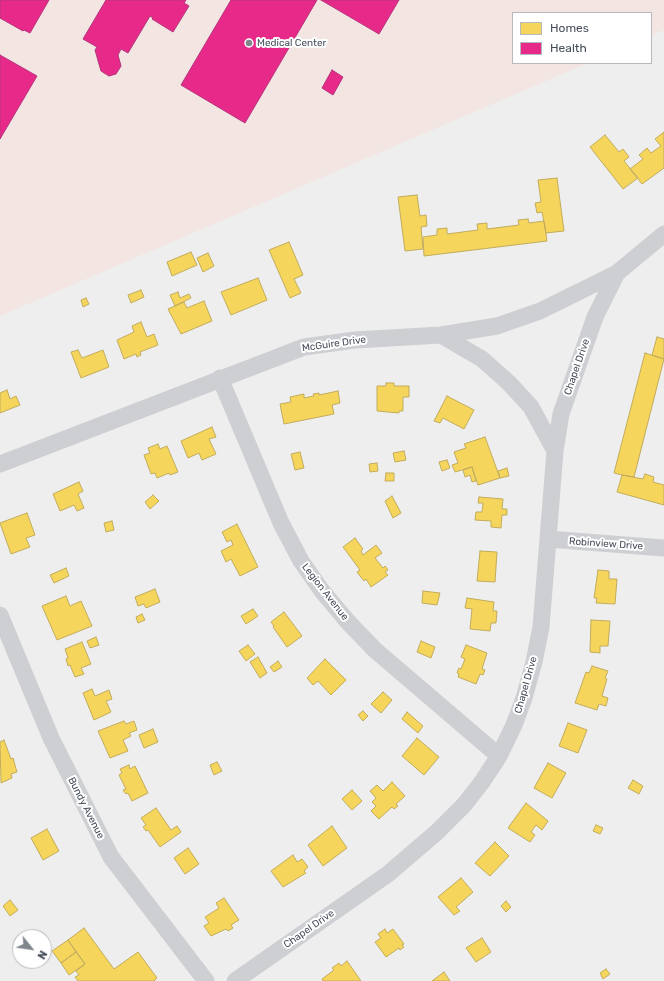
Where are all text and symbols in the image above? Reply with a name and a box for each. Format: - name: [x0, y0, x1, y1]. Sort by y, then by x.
- legend: [512, 12, 652, 64]
- text: Homes: [550, 21, 589, 35]
- place label: Medical Center: [257, 37, 326, 49]
- marker: Medical Center: [244, 38, 254, 48]
- text: Health: [550, 41, 587, 55]
- street label: McGuire Drive: [301, 334, 367, 354]
- street label: Chapel Drive: [562, 337, 592, 397]
- street label: Robinview Drive: [568, 535, 644, 553]
- street label: Legion Avenue: [299, 561, 351, 623]
- street label: Chapel Drive: [512, 655, 540, 715]
- street label: Bundy Avenue: [65, 775, 107, 841]
- street label: Chapel Drive: [281, 907, 337, 951]
- north arrow: [12, 929, 52, 969]
- text: N: [34, 948, 50, 961]

